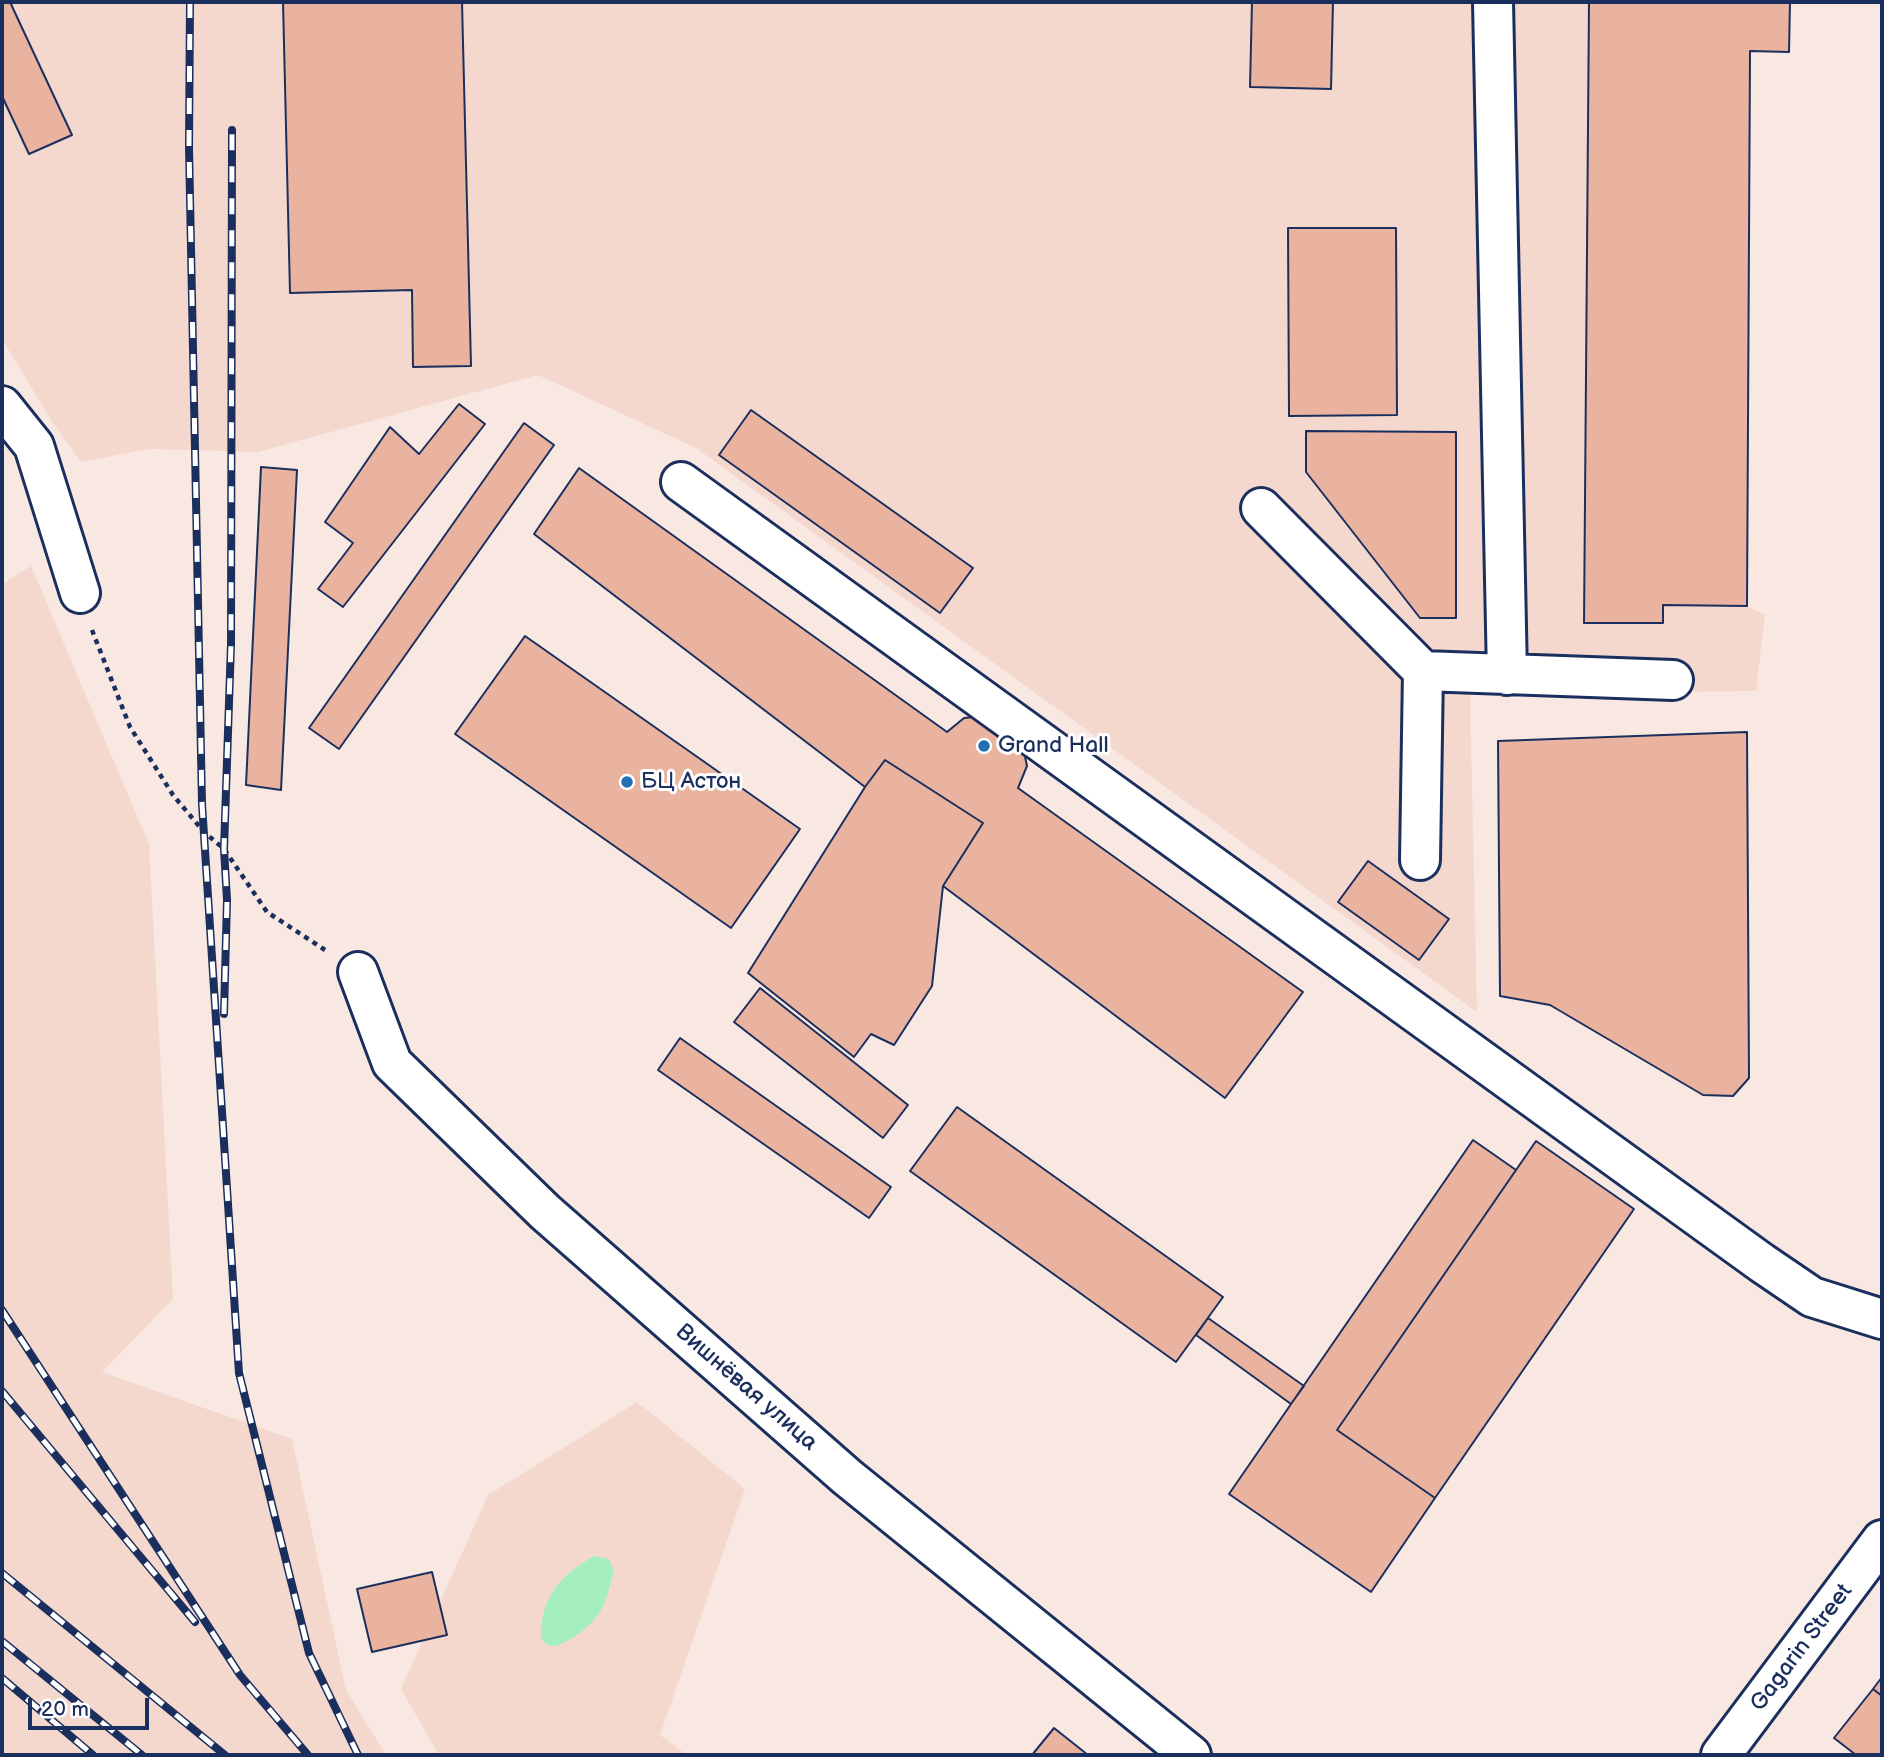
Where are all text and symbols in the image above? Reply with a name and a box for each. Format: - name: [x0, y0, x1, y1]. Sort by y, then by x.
- place label: Grand Hall: [998, 732, 1109, 760]
- marker: Grand Hall: [976, 738, 992, 754]
- place label: БЦ Астон: [641, 768, 741, 796]
- marker: БЦ Астон: [619, 774, 635, 790]
- street label: Вишнёвая улица: [669, 1319, 823, 1457]
- street label: Gagarin Street: [1745, 1579, 1859, 1717]
- scale bar: [32, 1684, 152, 1728]
- text: 20 m: [41, 1697, 89, 1722]

